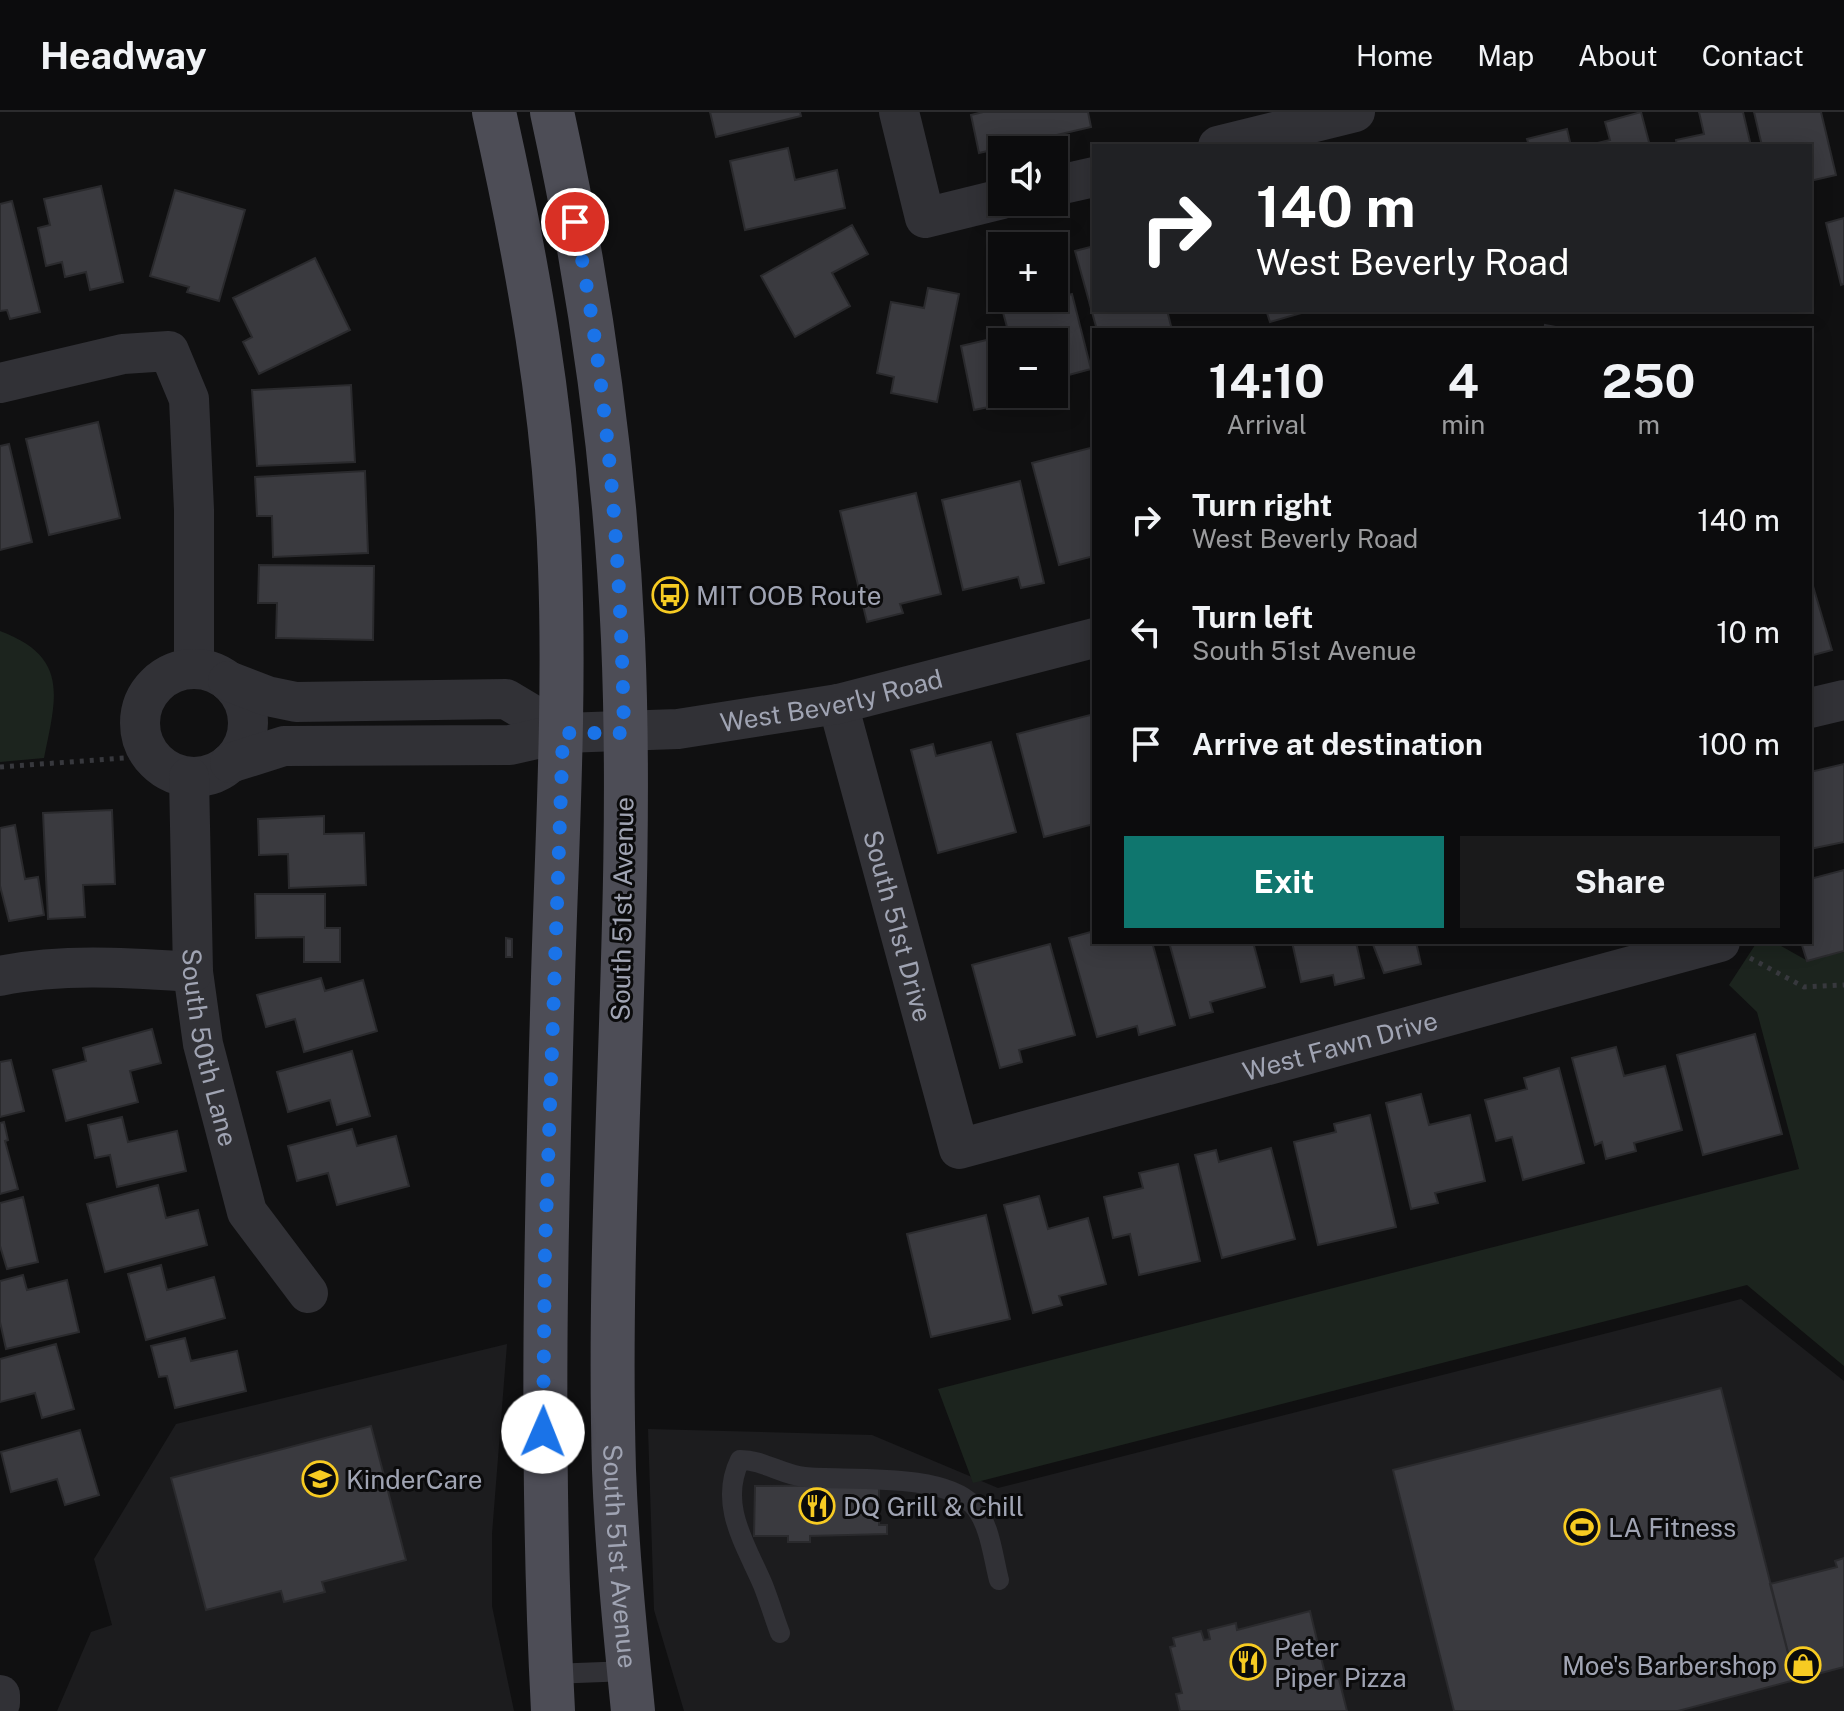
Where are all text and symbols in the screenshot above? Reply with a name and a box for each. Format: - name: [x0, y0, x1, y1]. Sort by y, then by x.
- text: Headway: [40, 33, 207, 78]
- text: Home: [1356, 39, 1433, 72]
- text: Map: [1477, 39, 1534, 72]
- text: About: [1578, 39, 1658, 72]
- text: Contact: [1702, 39, 1804, 72]
- map controls: [988, 136, 1068, 408]
- button: sound: [988, 136, 1068, 216]
- text: 140 m: [1256, 174, 1416, 240]
- icon: right: [1124, 176, 1228, 280]
- pin: [541, 188, 609, 256]
- icon: arrive: [553, 200, 597, 244]
- button: +: [988, 232, 1068, 312]
- text: West Beverly Road: [1256, 241, 1569, 283]
- button: −: [988, 328, 1068, 408]
- text: 14:10: [1208, 352, 1325, 409]
- text: 4: [1448, 352, 1479, 409]
- text: 250: [1602, 352, 1696, 409]
- text: Arrival: [1226, 409, 1307, 440]
- text: min: [1441, 409, 1485, 440]
- text: m: [1637, 409, 1660, 440]
- text: Turn right: [1192, 487, 1332, 523]
- icon: right: [1124, 498, 1168, 542]
- text: 140 m: [1697, 502, 1780, 538]
- text: West Beverly Road: [1192, 523, 1418, 554]
- bus stop icon: MIT OOB Route: [651, 576, 689, 614]
- place label: MIT OOB Route: [696, 580, 881, 611]
- text: Turn left: [1192, 599, 1313, 635]
- icon: left: [1124, 610, 1168, 654]
- text: 10 m: [1716, 614, 1780, 650]
- text: South 51st Avenue: [1192, 635, 1416, 666]
- street label: West Beverly Road: [718, 662, 946, 738]
- icon: arrive: [1124, 722, 1168, 766]
- text: Arrive at destination: [1192, 726, 1483, 762]
- text: 100 m: [1698, 726, 1780, 762]
- street label: South 51st Avenue: [605, 797, 639, 1021]
- street label: South 51st Drive: [857, 827, 939, 1025]
- button: Exit: [1124, 836, 1444, 928]
- button: Share: [1460, 836, 1780, 928]
- street label: South 50th Lane: [177, 948, 245, 1149]
- street label: West Fawn Drive: [1239, 1004, 1441, 1087]
- position arrow: [501, 1390, 585, 1474]
- street label: South 51st Avenue: [598, 1444, 644, 1670]
- school or university icon: KinderCare: [301, 1460, 339, 1498]
- place label: KinderCare: [346, 1464, 483, 1495]
- restaurant icon: DQ Grill & Chill: [798, 1487, 836, 1525]
- place label: DQ Grill & Chill: [843, 1491, 1024, 1522]
- sports icon: LA Fitness: [1563, 1508, 1601, 1546]
- place label: LA Fitness: [1608, 1512, 1736, 1543]
- place label: Peter Piper Pizza: [1274, 1632, 1407, 1693]
- restaurant icon: Peter Piper Pizza: [1229, 1643, 1267, 1681]
- shop icon: Moe's Barbershop: [1784, 1646, 1822, 1684]
- place label: Moe's Barbershop: [1562, 1650, 1777, 1681]

